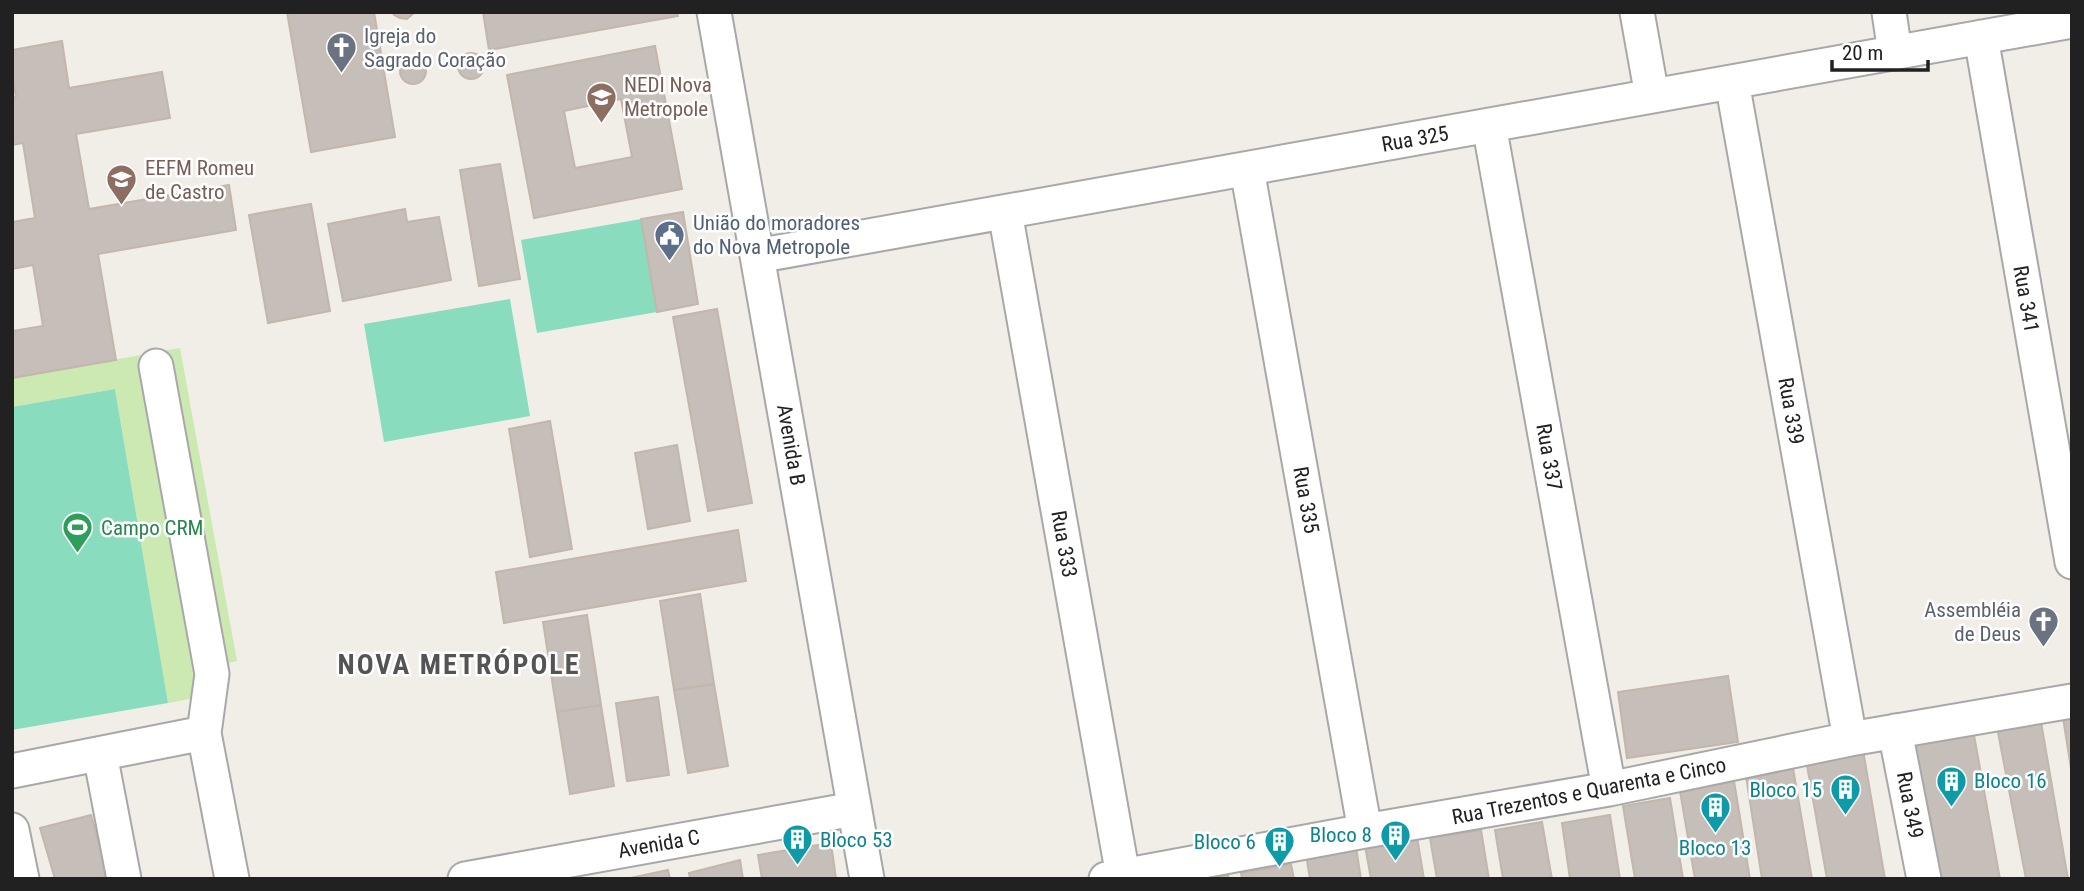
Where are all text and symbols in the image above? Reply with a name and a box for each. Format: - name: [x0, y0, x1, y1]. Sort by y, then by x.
- place label: Igreja do Sagrado Coração: [364, 24, 506, 72]
- scale bar: [1832, 28, 1928, 72]
- church icon: Igreja do Sagrado Coração: [324, 31, 358, 75]
- text: 20 m: [1842, 41, 1883, 65]
- place label: NEDI Nova Metropole: [624, 73, 712, 121]
- school or university icon: NEDI Nova Metropole: [584, 80, 618, 124]
- street label: Rua 325: [1380, 121, 1450, 157]
- place label: EEFM Romeu de Castro: [145, 156, 254, 204]
- school or university icon: EEFM Romeu de Castro: [105, 163, 139, 207]
- place label: União do moradores do Nova Metropole: [693, 211, 860, 259]
- public building icon: União do moradores do Nova Metropole: [653, 218, 687, 262]
- street label: Rua 341: [2008, 264, 2044, 334]
- street label: Rua 339: [1773, 376, 1809, 446]
- street label: Avenida B: [772, 403, 810, 487]
- street label: Rua 337: [1531, 422, 1567, 492]
- street label: Rua 335: [1288, 465, 1324, 535]
- street label: Rua 333: [1046, 509, 1082, 579]
- sports icon: Campo CRM: [61, 511, 95, 555]
- place label: Campo CRM: [101, 516, 203, 540]
- place label: Assembléia de Deus: [1924, 598, 2021, 646]
- church icon: Assembléia de Deus: [2027, 605, 2061, 649]
- district label: NOVA METRÓPOLE: [338, 648, 580, 681]
- street label: Rua Trezentos e Quarenta e Cinco: [1450, 753, 1728, 829]
- building icon: Bloco 16: [1934, 764, 1968, 808]
- place label: Bloco 16: [1974, 769, 2047, 793]
- street label: Rua 349: [1892, 770, 1928, 840]
- building icon: Bloco 15: [1828, 773, 1862, 817]
- place label: Bloco 15: [1749, 778, 1822, 802]
- building icon: Bloco 13: [1698, 791, 1732, 835]
- building icon: Bloco 8: [1378, 818, 1412, 862]
- building icon: Bloco 53: [780, 823, 814, 867]
- place label: Bloco 8: [1310, 823, 1372, 847]
- street label: Avenida C: [616, 825, 702, 863]
- building icon: Bloco 6: [1262, 825, 1296, 869]
- place label: Bloco 53: [820, 828, 893, 852]
- place label: Bloco 6: [1194, 830, 1256, 854]
- place label: Bloco 13: [1679, 836, 1751, 860]

